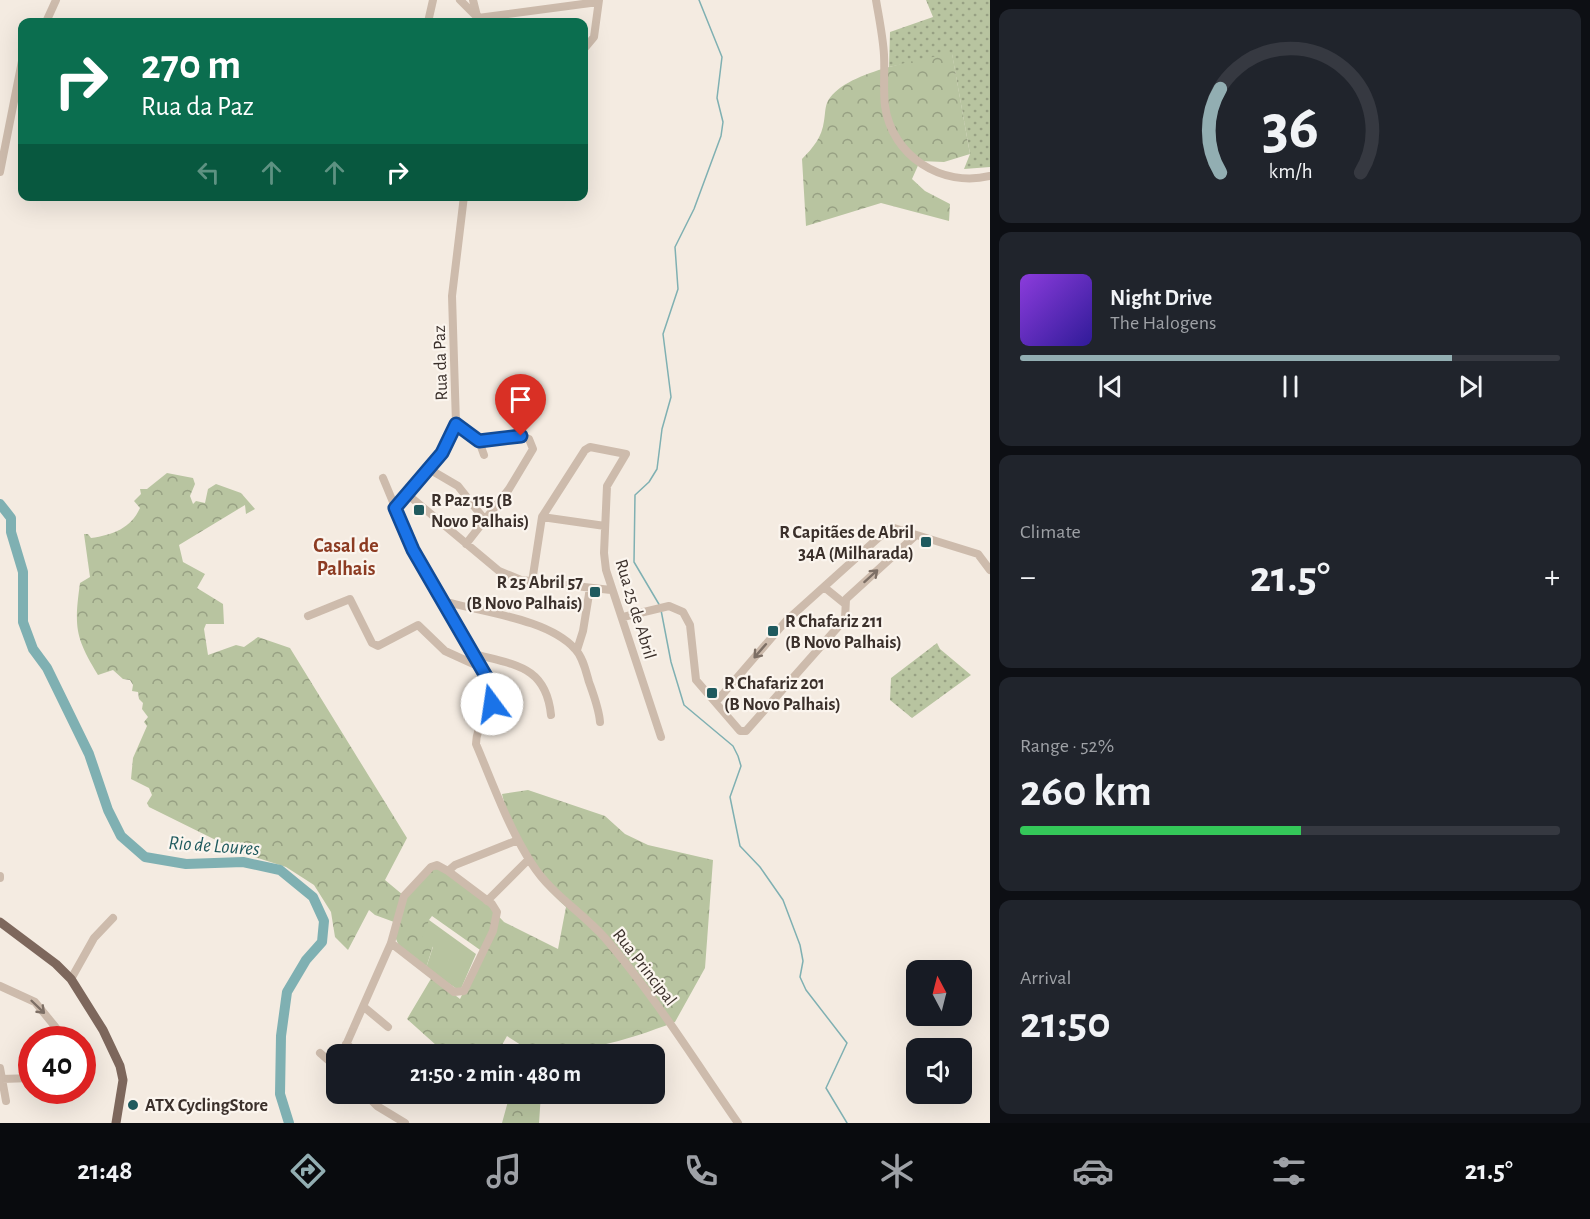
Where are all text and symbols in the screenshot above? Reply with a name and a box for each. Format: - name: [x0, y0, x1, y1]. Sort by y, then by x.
- icon: right: [42, 42, 120, 120]
- text: 270 m: [141, 44, 241, 86]
- text: Rua da Paz: [141, 93, 254, 120]
- text: 36: [1261, 97, 1319, 159]
- icon: left: [192, 156, 225, 189]
- icon: ahead: [255, 156, 288, 189]
- icon: ahead: [318, 156, 351, 189]
- icon: right: [381, 156, 414, 189]
- text: km/h: [1268, 161, 1312, 182]
- text: Night Drive: [1110, 287, 1212, 309]
- text: The Halogens: [1110, 313, 1216, 333]
- street label: Rua da Paz: [431, 325, 451, 401]
- icon: previous: [1094, 370, 1127, 403]
- icon: pause: [1274, 370, 1307, 403]
- icon: next: [1454, 370, 1487, 403]
- pin: [495, 374, 546, 436]
- icon: arrive: [504, 383, 537, 416]
- place label: R Paz 115 (B Novo Palhais): [431, 492, 529, 531]
- marker: R Paz 115 (B Novo Palhais): [412, 503, 426, 517]
- text: Climate: [1020, 522, 1081, 542]
- place label: R Capitães de Abril 34A (Milharada): [779, 524, 914, 563]
- marker: R Capitães de Abril 34A (Milharada): [919, 535, 933, 549]
- district label: Casal de Palhais: [313, 536, 379, 579]
- text: 21.5°: [1250, 555, 1330, 600]
- street label: Rua 25 de Abril: [611, 557, 659, 661]
- text: −: [1020, 561, 1036, 594]
- text: +: [1544, 561, 1560, 594]
- one-way arrow: [864, 569, 879, 583]
- place label: R 25 Abril 57 (B Novo Palhais): [466, 574, 583, 613]
- marker: R 25 Abril 57 (B Novo Palhais): [588, 585, 602, 599]
- place label: R Chafariz 211 (B Novo Palhais): [785, 613, 902, 652]
- marker: R Chafariz 211 (B Novo Palhais): [766, 624, 780, 638]
- one-way arrow: [753, 643, 767, 658]
- position arrow: [460, 672, 524, 736]
- place label: R Chafariz 201 (B Novo Palhais): [724, 675, 841, 714]
- marker: R Chafariz 201 (B Novo Palhais): [705, 686, 719, 700]
- text: Range · 52%: [1020, 736, 1114, 756]
- text: 260 km: [1020, 769, 1152, 814]
- water label: Rio de Loures: [168, 833, 261, 859]
- street label: Rua Principal: [609, 926, 680, 1009]
- north arrow: [906, 960, 972, 1026]
- map controls: [906, 960, 972, 1104]
- text: Arrival: [1020, 968, 1071, 988]
- one-way arrow: [30, 1000, 45, 1014]
- text: 21:50: [1020, 1001, 1111, 1046]
- speed limit sign: 40: [18, 1026, 96, 1104]
- button: sound: [906, 1038, 972, 1104]
- text: 21:50 · 2 min · 480 m: [410, 1063, 581, 1085]
- place label: ATX CyclingStore: [145, 1097, 268, 1115]
- marker: ATX CyclingStore: [126, 1098, 140, 1112]
- icon: directions: [287, 1150, 329, 1192]
- icon: music: [483, 1150, 525, 1192]
- icon: phone: [680, 1150, 722, 1192]
- icon: climate: [876, 1150, 918, 1192]
- icon: car: [1072, 1150, 1114, 1192]
- icon: filters: [1268, 1150, 1310, 1192]
- text: 21:48: [77, 1157, 133, 1184]
- text: 21.5°: [1465, 1157, 1513, 1184]

